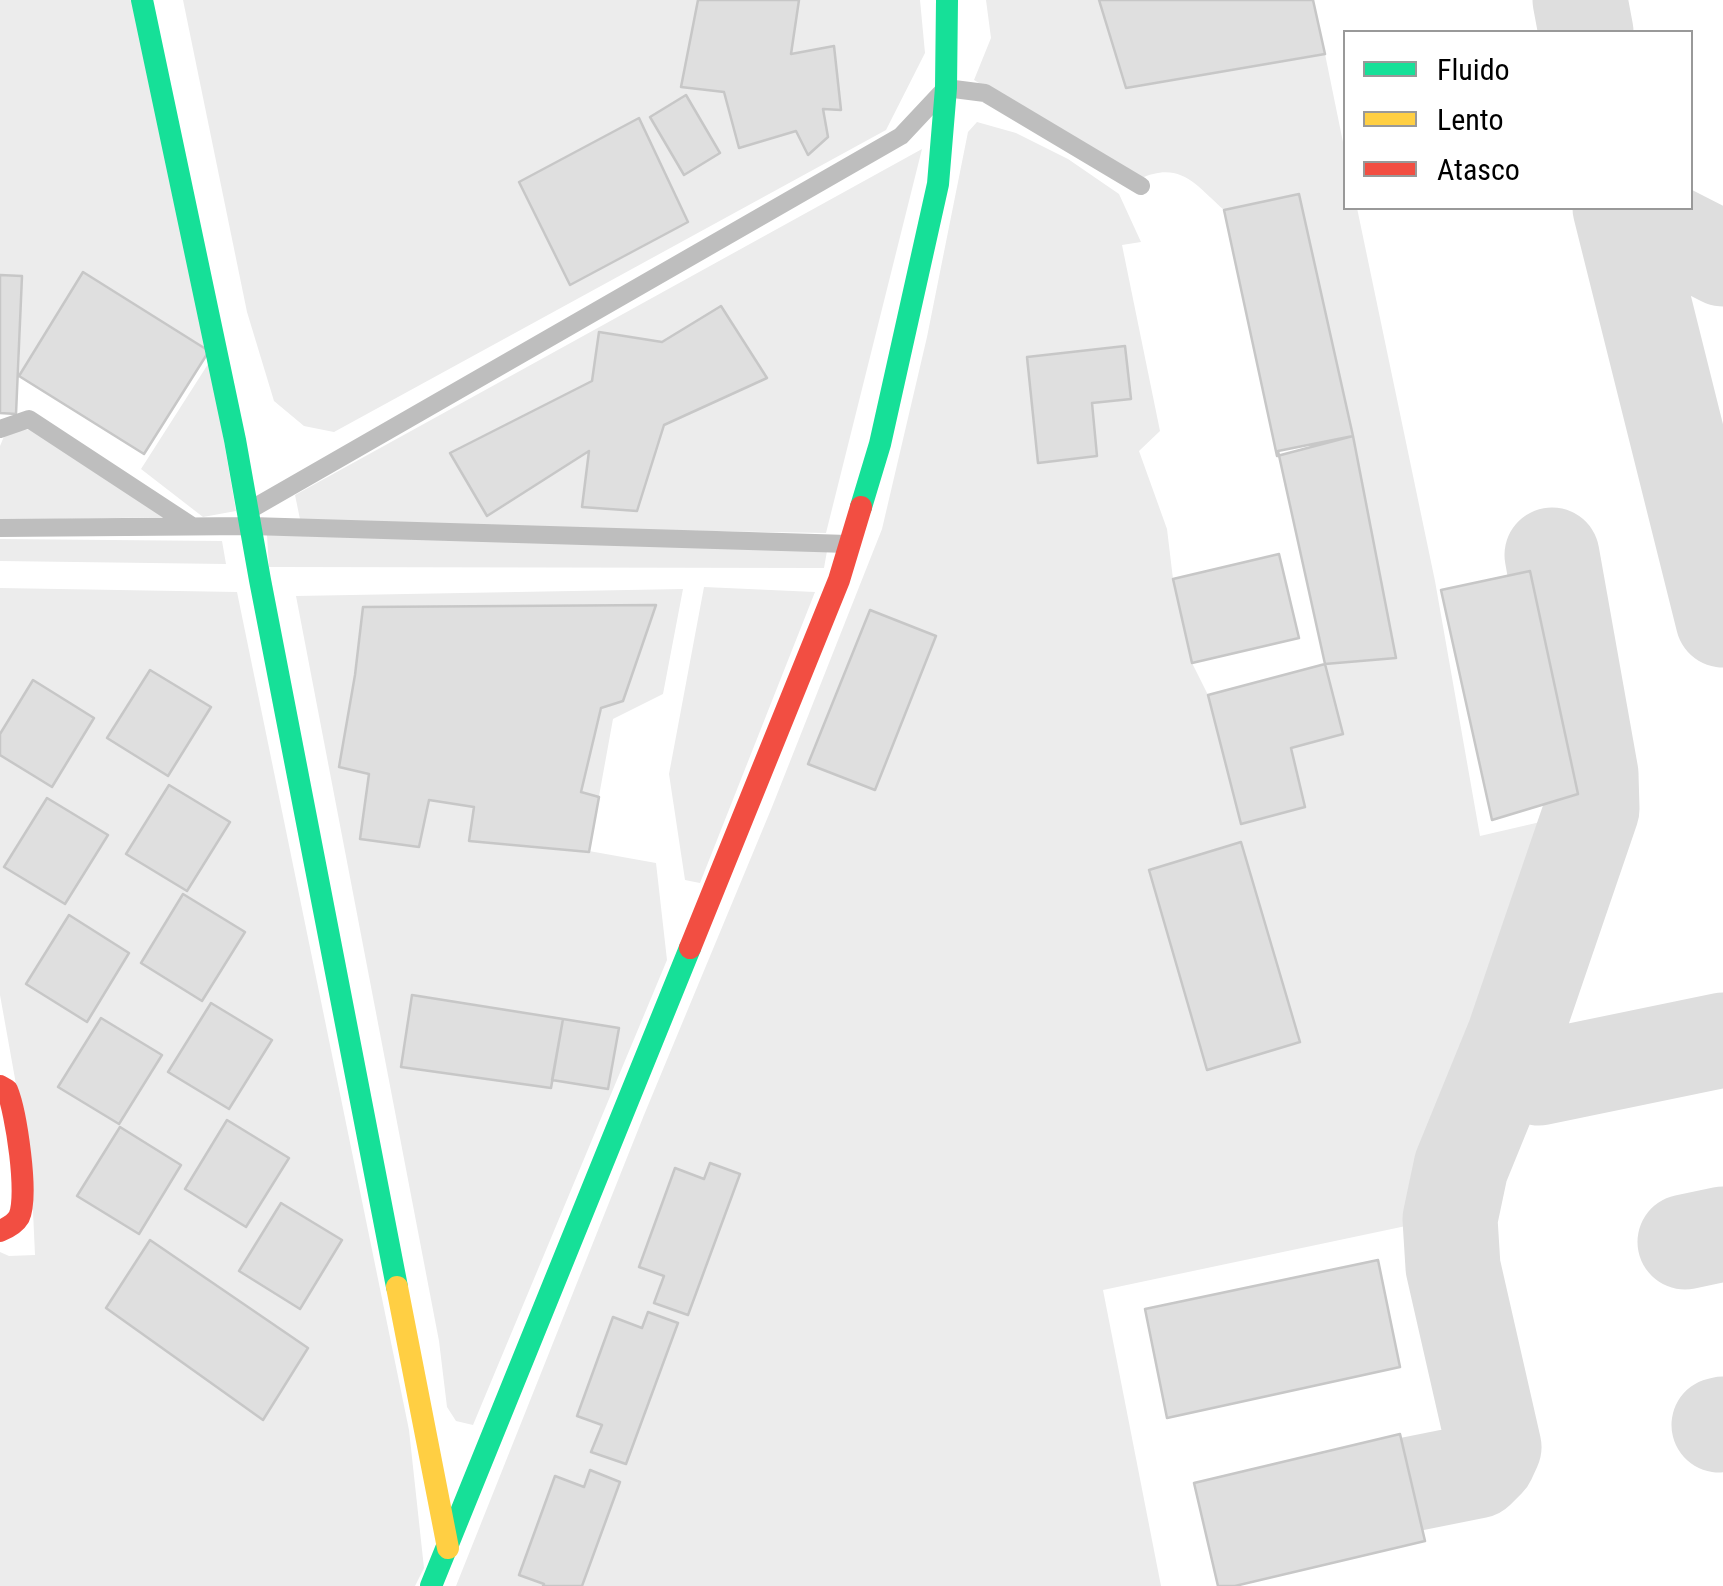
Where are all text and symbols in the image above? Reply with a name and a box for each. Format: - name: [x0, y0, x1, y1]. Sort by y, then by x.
- legend: [1343, 30, 1693, 210]
- text: Fluido: [1437, 52, 1510, 87]
- text: Lento: [1437, 102, 1504, 137]
- text: Atasco: [1437, 152, 1520, 187]

